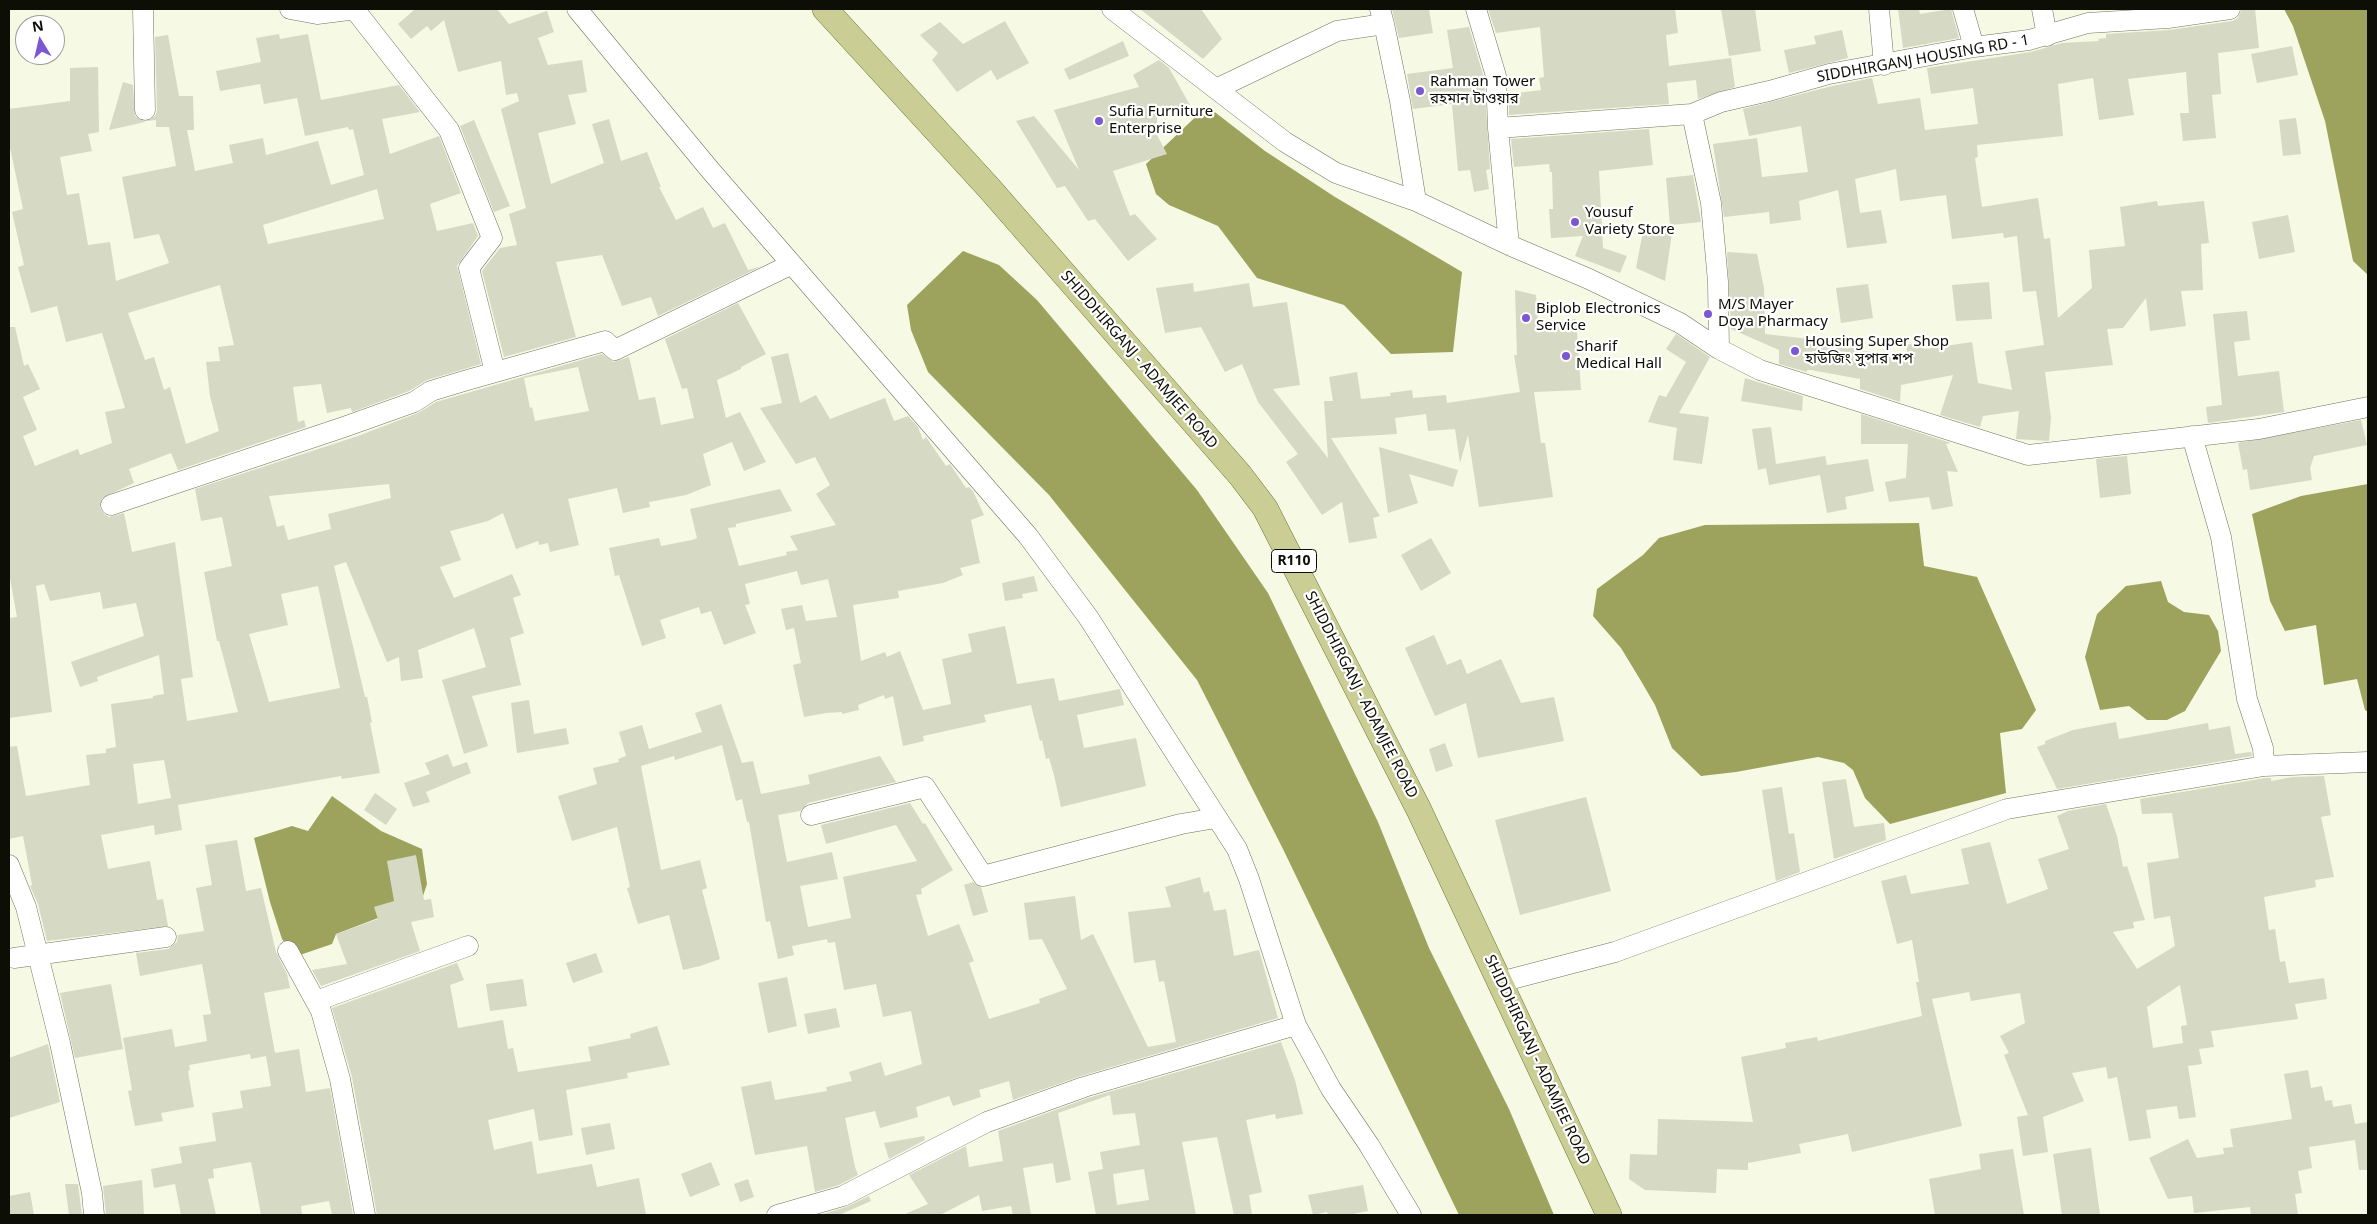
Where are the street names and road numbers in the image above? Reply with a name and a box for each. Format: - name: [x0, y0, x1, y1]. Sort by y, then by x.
- street label: SIDDHIRGANJ HOUSING RD - 1: [1815, 31, 2031, 87]
- street label: SHIDDHIRGANJ - ADAMJEE ROAD: [1057, 267, 1221, 453]
- road number: R110: [1272, 550, 1316, 572]
- street label: SHIDDHIRGANJ - ADAMJEE ROAD: [1301, 589, 1421, 801]
- street label: SHIDDHIRGANJ - ADAMJEE ROAD: [1480, 952, 1594, 1168]

